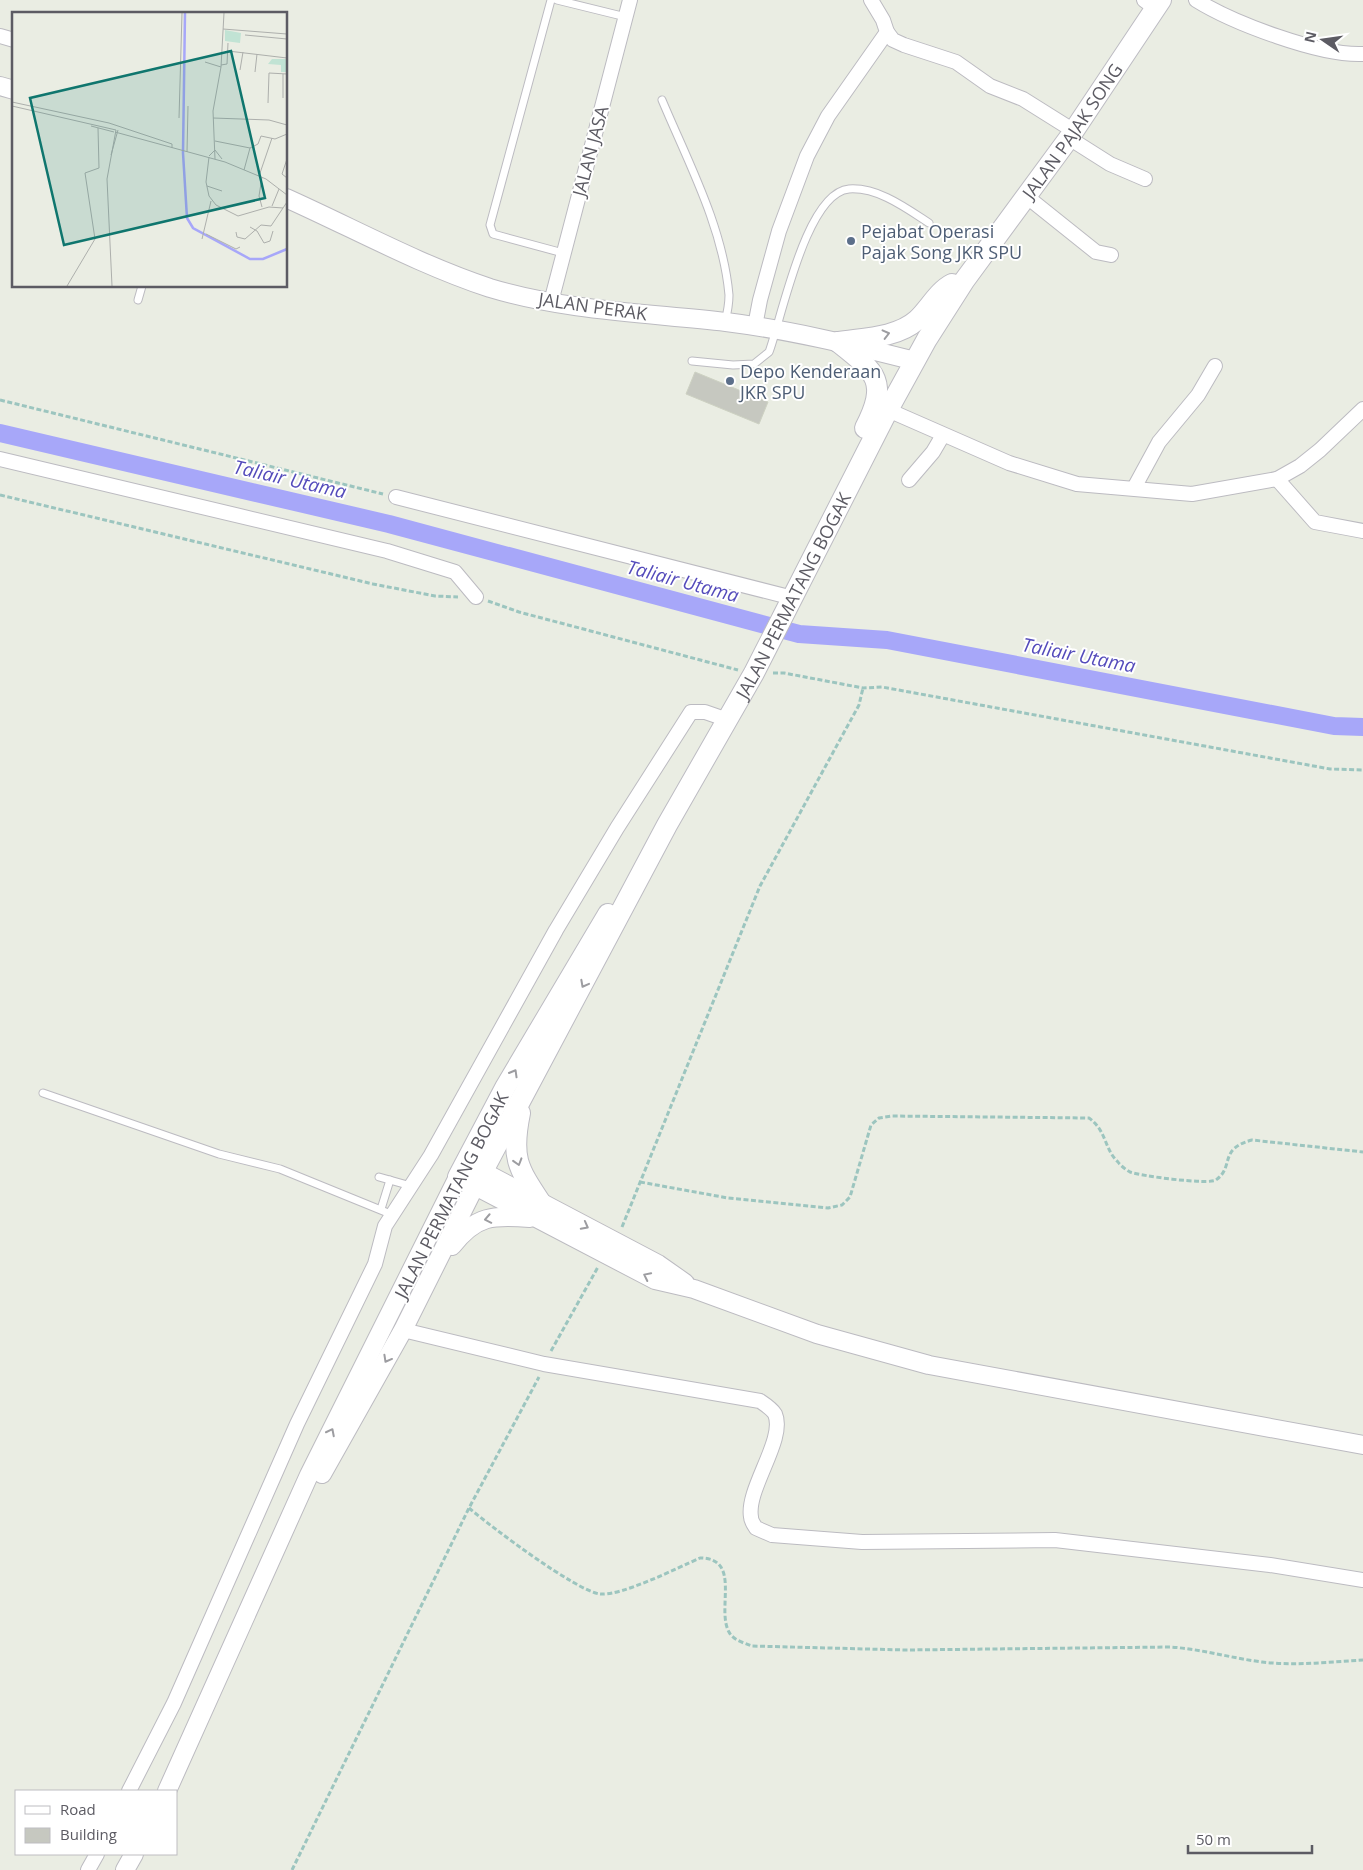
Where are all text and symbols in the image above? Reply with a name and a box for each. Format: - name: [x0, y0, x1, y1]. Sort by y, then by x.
- inset map: [12, 12, 288, 288]
- north arrow: [1298, 15, 1348, 65]
- text: N: [1299, 29, 1320, 45]
- street label: JALAN PAJAK SONG: [1015, 58, 1128, 205]
- street label: JALAN JASA: [566, 103, 614, 201]
- place label: Pejabat Operasi Pajak Song JKR SPU: [861, 219, 1022, 264]
- marker: Pejabat Operasi Pajak Song JKR SPU: [845, 235, 857, 247]
- street label: JALAN PERAK: [535, 286, 650, 326]
- one-way arrow: [882, 329, 891, 340]
- place label: Depo Kenderaan JKR SPU: [738, 359, 881, 404]
- marker: Depo Kenderaan JKR SPU: [724, 375, 736, 387]
- water label: Taliair Utama: [231, 453, 349, 505]
- street label: JALAN PERMATANG BOGAK: [729, 487, 857, 704]
- water label: Taliair Utama: [624, 554, 742, 609]
- water label: Taliair Utama: [1020, 631, 1138, 679]
- one-way arrow: [580, 978, 590, 987]
- one-way arrow: [507, 1070, 517, 1079]
- street label: JALAN PERMATANG BOGAK: [388, 1087, 514, 1304]
- one-way arrow: [512, 1157, 522, 1165]
- one-way arrow: [483, 1213, 492, 1223]
- one-way arrow: [579, 1220, 588, 1230]
- one-way arrow: [643, 1272, 652, 1282]
- one-way arrow: [383, 1354, 393, 1363]
- one-way arrow: [325, 1428, 335, 1437]
- legend: [15, 1790, 178, 1855]
- text: Road: [60, 1799, 96, 1819]
- scale bar: [1188, 1822, 1312, 1854]
- text: Building: [60, 1824, 117, 1844]
- text: 50 m: [1196, 1829, 1231, 1849]

